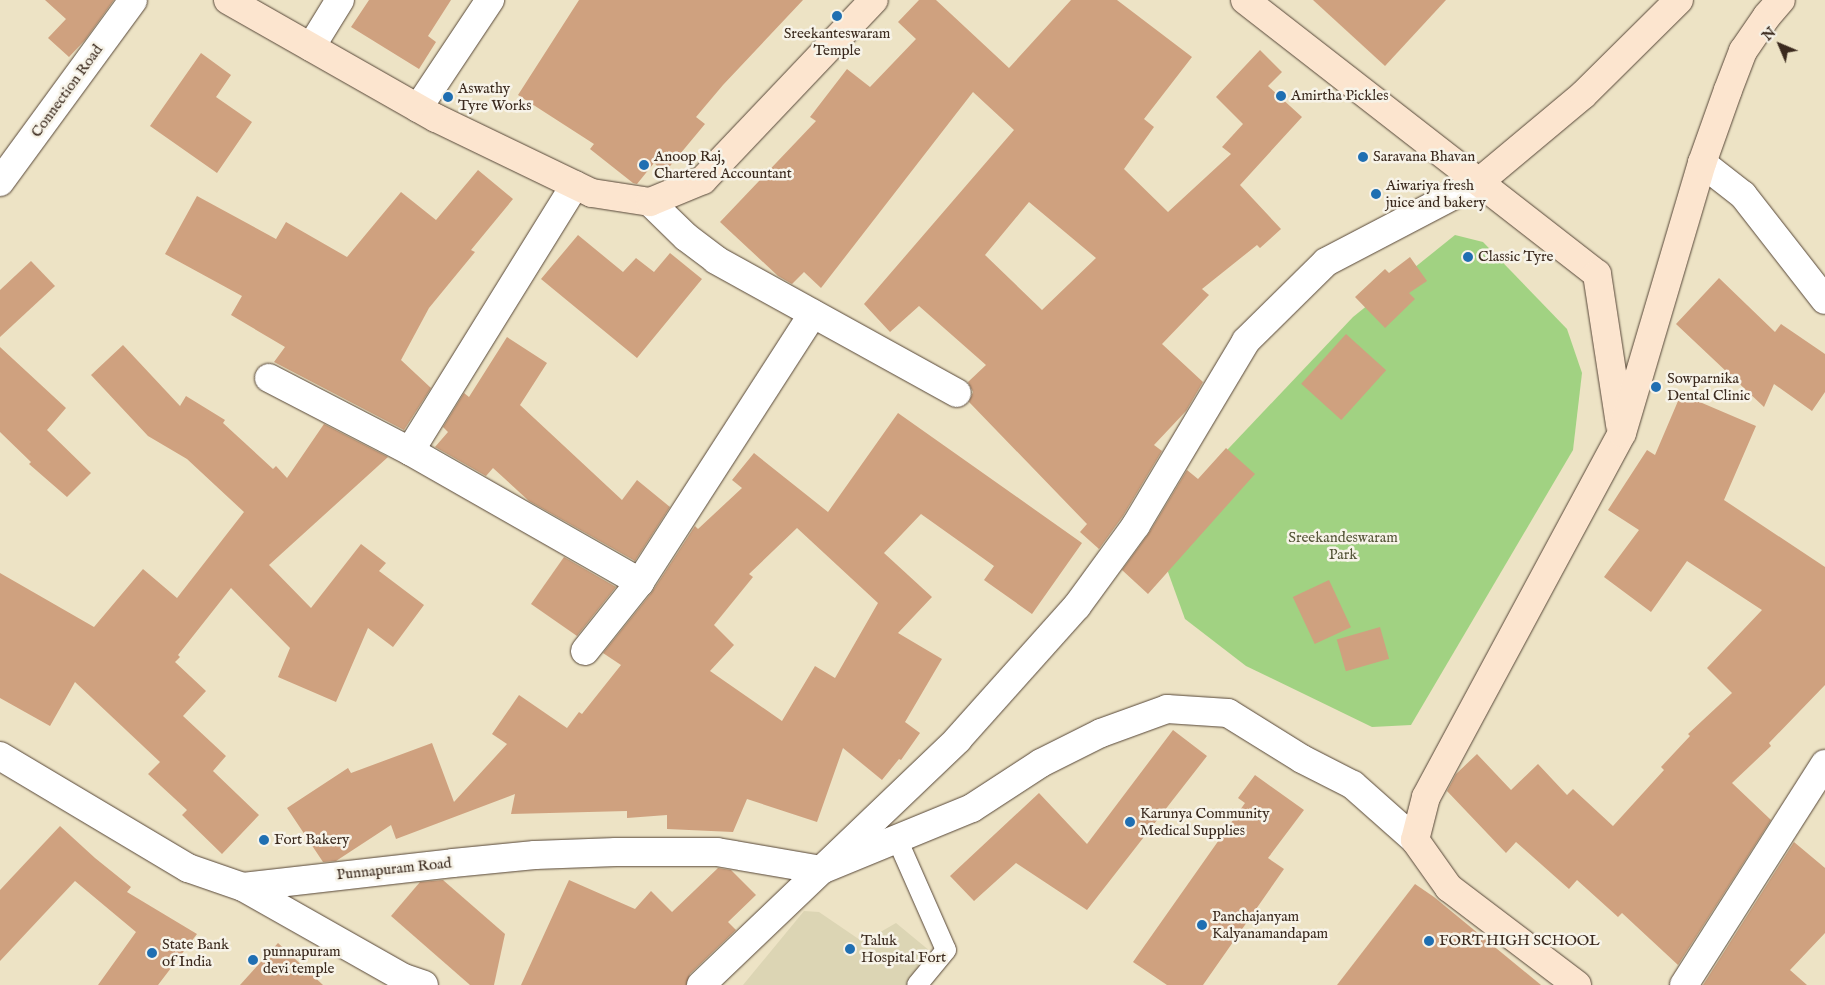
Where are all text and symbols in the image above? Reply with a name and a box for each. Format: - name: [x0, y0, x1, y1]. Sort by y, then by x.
- marker: Sreekanteswaram Temple: [831, 10, 843, 22]
- north arrow: [1755, 20, 1805, 70]
- place label: Sreekanteswaram Temple: [784, 24, 890, 59]
- text: N: [1759, 24, 1780, 45]
- street label: Connection Road: [27, 41, 107, 141]
- place label: Aswathy Tyre Works: [458, 79, 532, 114]
- place label: Amirtha Pickles: [1291, 87, 1388, 105]
- marker: Amirtha Pickles: [1275, 90, 1287, 102]
- marker: Aswathy Tyre Works: [442, 91, 454, 103]
- place label: Anoop Raj, Chartered Accountant: [654, 147, 792, 182]
- place label: Saravana Bhavan: [1373, 148, 1475, 166]
- marker: Saravana Bhavan: [1357, 151, 1369, 163]
- marker: Anoop Raj, Chartered Accountant: [638, 159, 650, 171]
- place label: Aiwariya fresh juice and bakery: [1386, 176, 1486, 211]
- marker: Aiwariya fresh juice and bakery: [1370, 188, 1382, 200]
- place label: Classic Tyre: [1478, 248, 1554, 266]
- marker: Classic Tyre: [1462, 251, 1474, 263]
- place label: Sowparnika Dental Clinic: [1667, 369, 1750, 404]
- marker: Sowparnika Dental Clinic: [1649, 380, 1663, 394]
- park label: Sreekandeswaram Park: [1288, 528, 1398, 563]
- place label: Karunya Community Medical Supplies: [1140, 804, 1270, 839]
- marker: Karunya Community Medical Supplies: [1124, 816, 1136, 828]
- place label: Fort Bakery: [274, 831, 349, 849]
- marker: Fort Bakery: [258, 834, 270, 846]
- street label: Punnapuram Road: [336, 854, 452, 884]
- place label: Panchajanyam Kalyanamandapam: [1212, 907, 1328, 942]
- marker: Panchajanyam Kalyanamandapam: [1196, 919, 1208, 931]
- place label: Taluk Hospital Fort: [861, 931, 946, 966]
- place label: FORT HIGH SCHOOL: [1439, 932, 1600, 950]
- place label: State Bank of India: [162, 935, 229, 970]
- marker: FORT HIGH SCHOOL: [1423, 935, 1435, 947]
- place label: punnapuram devi temple: [263, 942, 341, 977]
- marker: Taluk Hospital Fort: [843, 942, 857, 956]
- marker: State Bank of India: [146, 947, 158, 959]
- marker: punnapuram devi temple: [247, 954, 259, 966]

